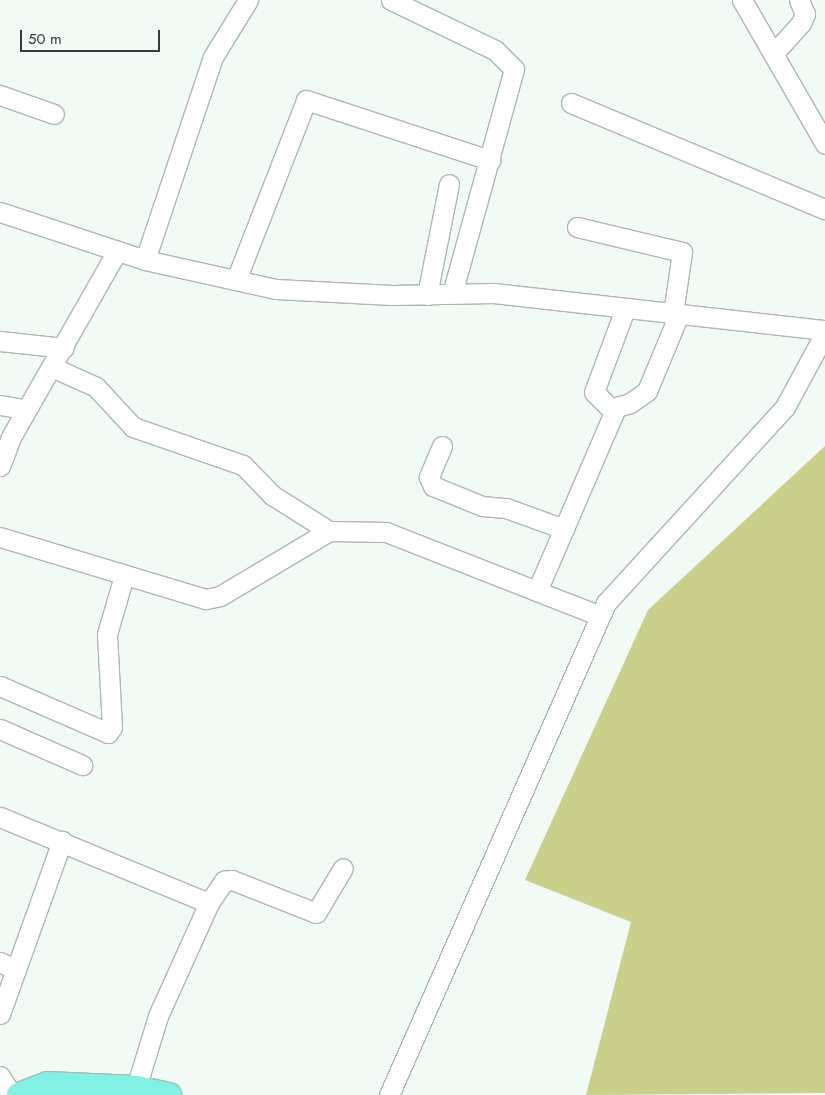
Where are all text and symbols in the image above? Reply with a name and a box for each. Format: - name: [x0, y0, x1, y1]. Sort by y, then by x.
- scale bar: [22, 20, 162, 52]
- text: 50 m: [28, 28, 62, 50]

